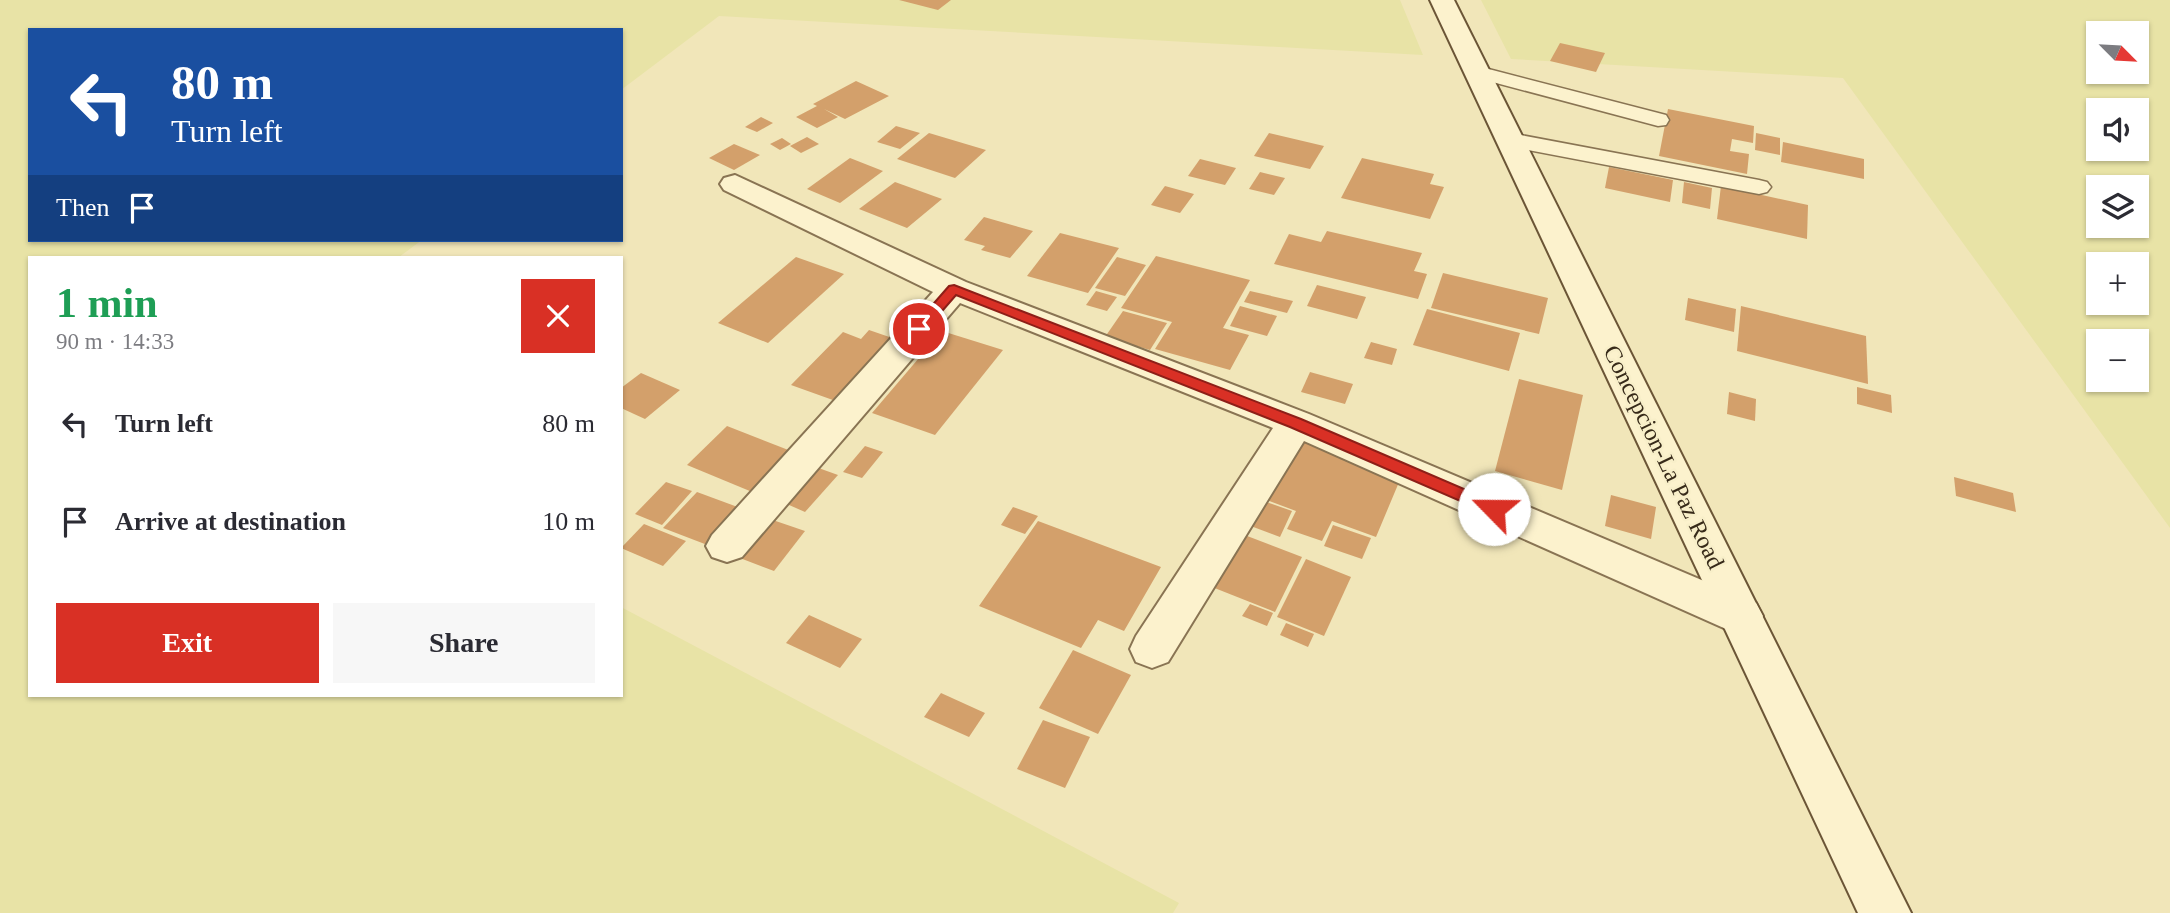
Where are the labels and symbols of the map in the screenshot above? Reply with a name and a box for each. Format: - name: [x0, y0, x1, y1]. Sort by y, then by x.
- north arrow: [2086, 21, 2149, 84]
- pin: [889, 299, 949, 359]
- street label: Concepcion-La Paz Road: [1599, 341, 1729, 573]
- position arrow: [1457, 472, 1531, 546]

